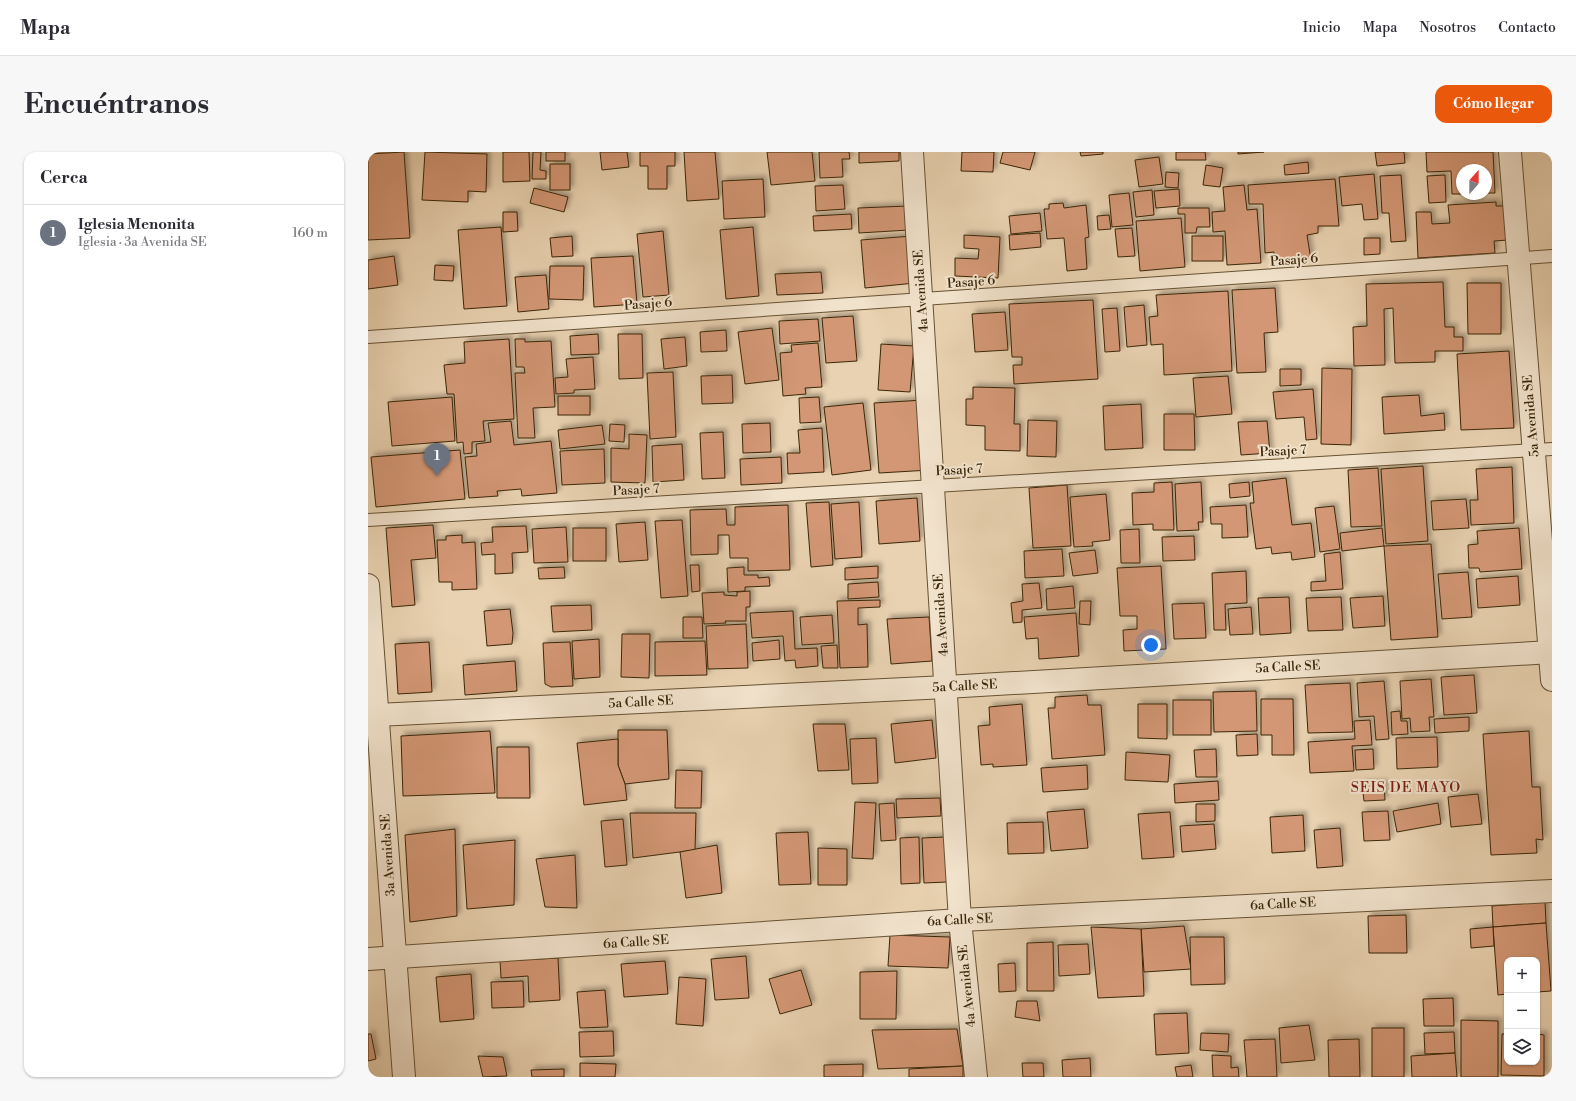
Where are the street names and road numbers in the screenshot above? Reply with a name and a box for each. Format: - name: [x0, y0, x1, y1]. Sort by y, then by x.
- street label: 4a Avenida SE: [910, 249, 932, 333]
- street label: Pasaje 6: [1269, 250, 1319, 270]
- street label: Pasaje 6: [946, 272, 996, 292]
- street label: Pasaje 6: [623, 294, 673, 314]
- street label: 5a Avenida SE: [1519, 374, 1543, 458]
- street label: Pasaje 7: [1259, 442, 1307, 460]
- street label: Pasaje 7: [935, 461, 983, 479]
- street label: Pasaje 7: [612, 481, 660, 499]
- street label: 4a Avenida SE: [930, 573, 952, 657]
- street label: 5a Calle SE: [1255, 657, 1321, 677]
- street label: 5a Calle SE: [932, 676, 998, 696]
- street label: 5a Calle SE: [608, 692, 674, 712]
- street label: 3a Avenida SE: [377, 813, 399, 897]
- street label: 6a Calle SE: [1250, 894, 1316, 914]
- street label: 6a Calle SE: [927, 910, 993, 930]
- street label: 6a Calle SE: [603, 932, 670, 952]
- street label: 4a Avenida SE: [955, 944, 979, 1028]

